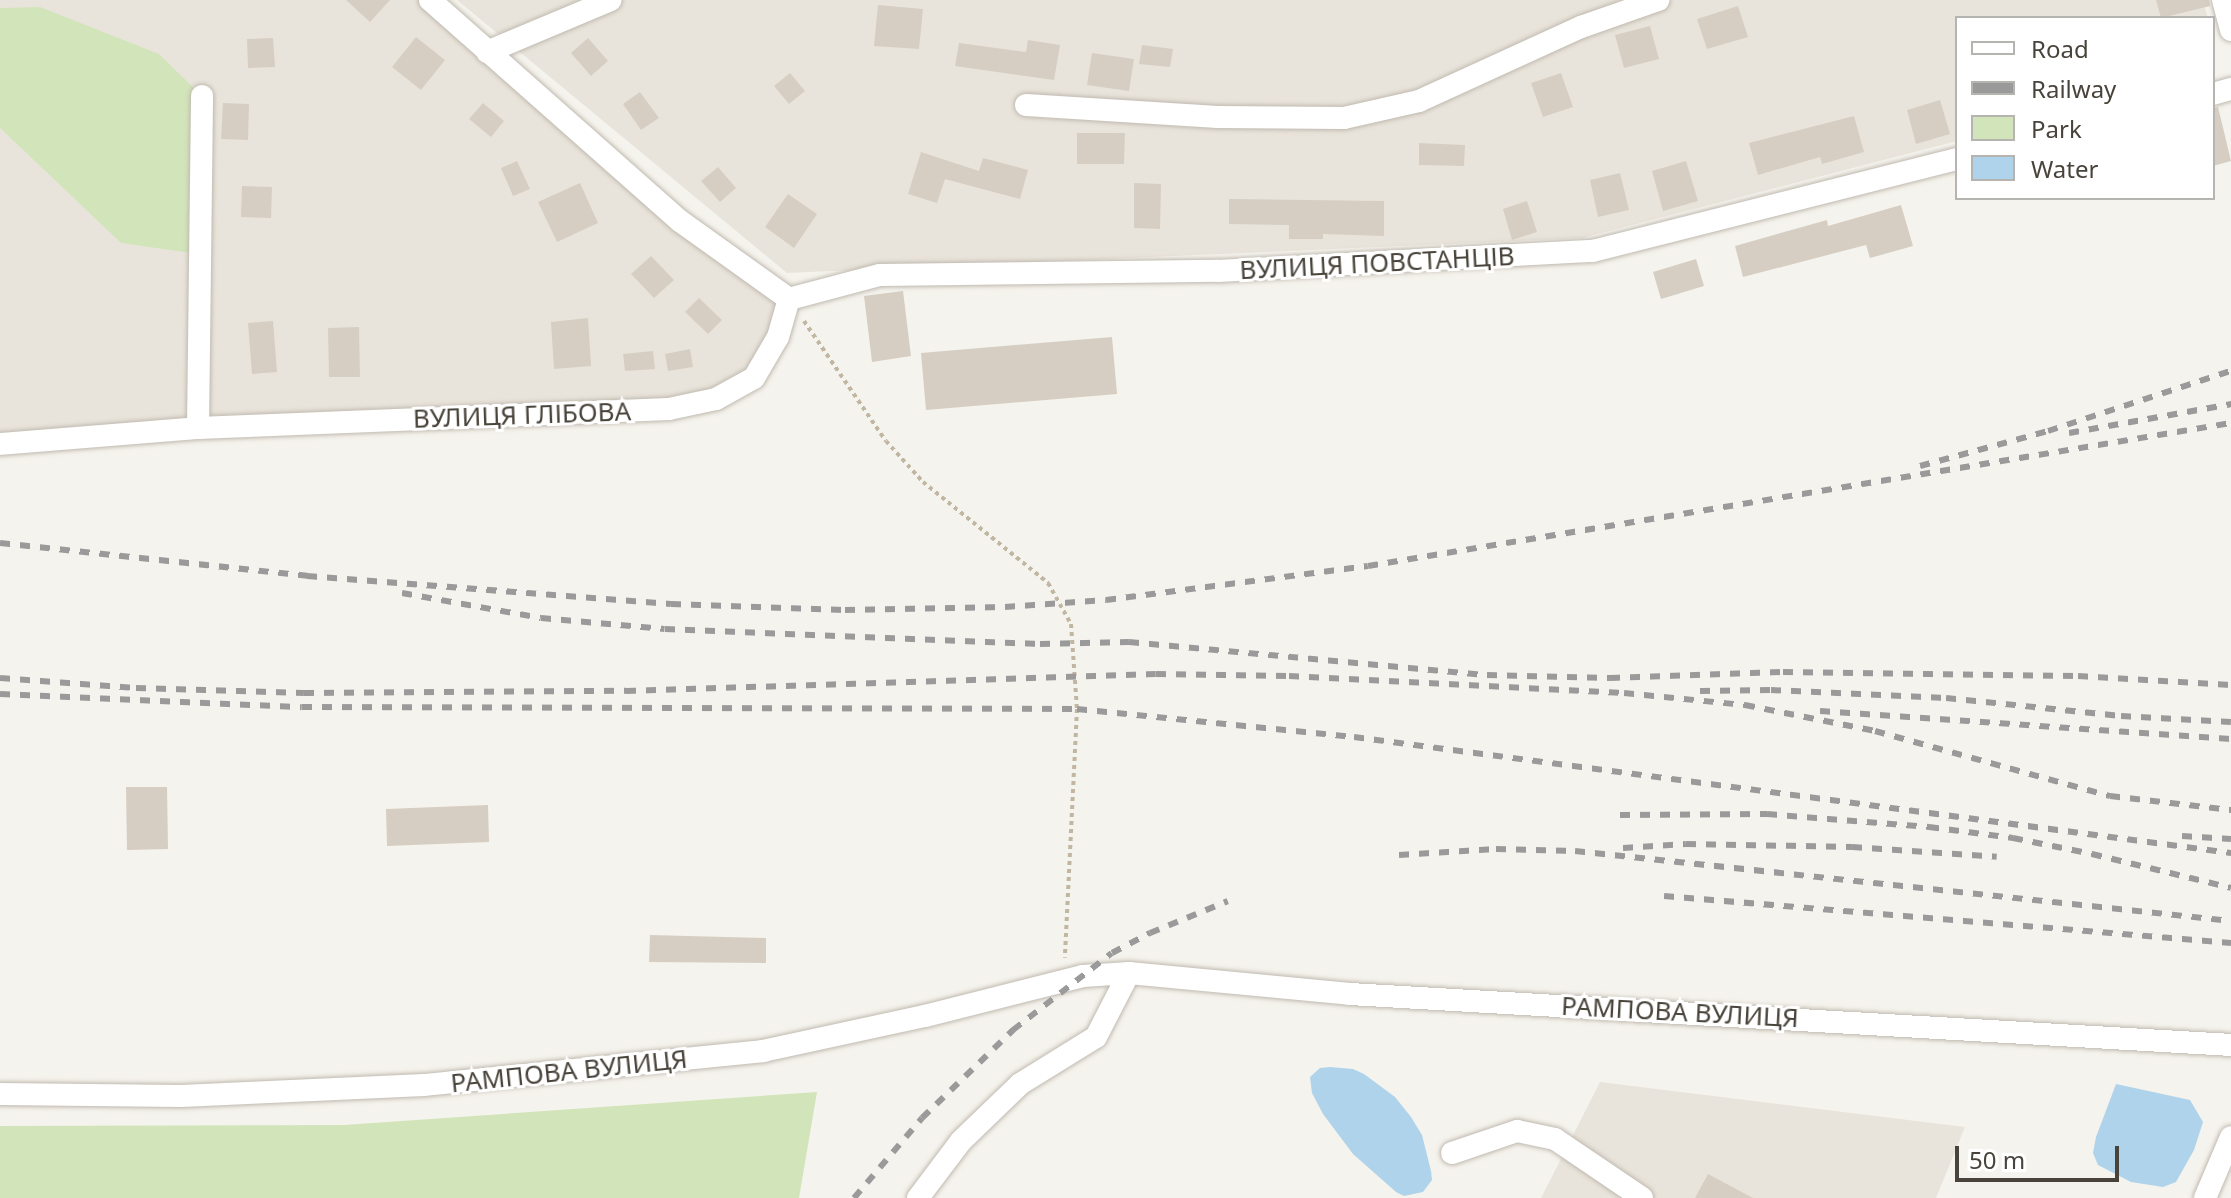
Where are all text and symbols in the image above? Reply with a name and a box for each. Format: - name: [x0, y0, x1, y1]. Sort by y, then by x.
- legend: [1955, 16, 2215, 200]
- text: Road: [2031, 32, 2089, 65]
- text: Railway: [2031, 72, 2116, 105]
- text: Park: [2031, 112, 2082, 145]
- text: Water: [2031, 152, 2098, 185]
- street label: ВУЛИЦЯ ПОВСТАНЦІВ: [1239, 240, 1515, 286]
- street label: ВУЛИЦЯ ГЛІБОВА: [412, 396, 632, 434]
- street label: РАМПОВА ВУЛИЦЯ: [1560, 990, 1800, 1034]
- street label: РАМПОВА ВУЛИЦЯ: [449, 1043, 689, 1099]
- scale bar: [1959, 1130, 2123, 1180]
- text: 50 m: [1969, 1143, 2025, 1176]

